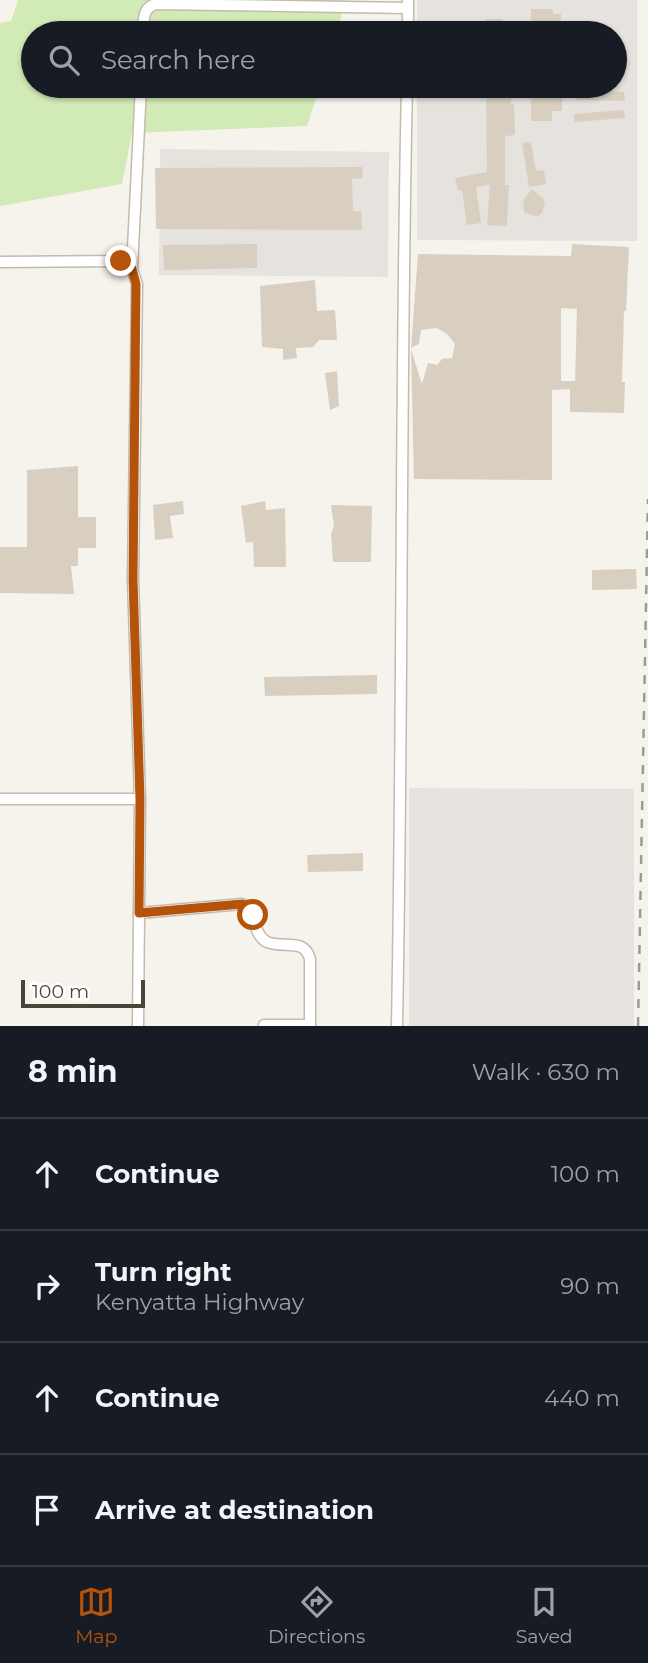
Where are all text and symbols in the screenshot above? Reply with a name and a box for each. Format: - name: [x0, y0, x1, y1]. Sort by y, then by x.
- search box: [21, 21, 627, 98]
- icon: search: [45, 41, 83, 79]
- text: Search here: [101, 44, 256, 76]
- route end: [105, 245, 136, 276]
- route start: [237, 899, 268, 930]
- scale bar: [21, 977, 145, 1009]
- text: 100 m: [32, 980, 89, 1003]
- text: 8 min: [28, 1053, 118, 1090]
- text: Walk · 630 m: [472, 1058, 620, 1086]
- icon: ahead: [28, 1155, 66, 1193]
- text: Continue: [95, 1158, 220, 1190]
- text: 100 m: [551, 1160, 620, 1188]
- text: Turn right: [95, 1256, 231, 1288]
- icon: right: [28, 1267, 66, 1305]
- text: 90 m: [560, 1272, 620, 1300]
- text: Kenyatta Highway: [95, 1288, 304, 1316]
- icon: ahead: [28, 1379, 66, 1417]
- text: Continue: [95, 1382, 220, 1414]
- text: 440 m: [544, 1384, 620, 1412]
- icon: arrive: [28, 1491, 66, 1529]
- text: Arrive at destination: [95, 1494, 374, 1526]
- tab: Map: [75, 1583, 117, 1648]
- tab: Directions: [268, 1583, 365, 1648]
- tab: Saved: [516, 1583, 573, 1648]

